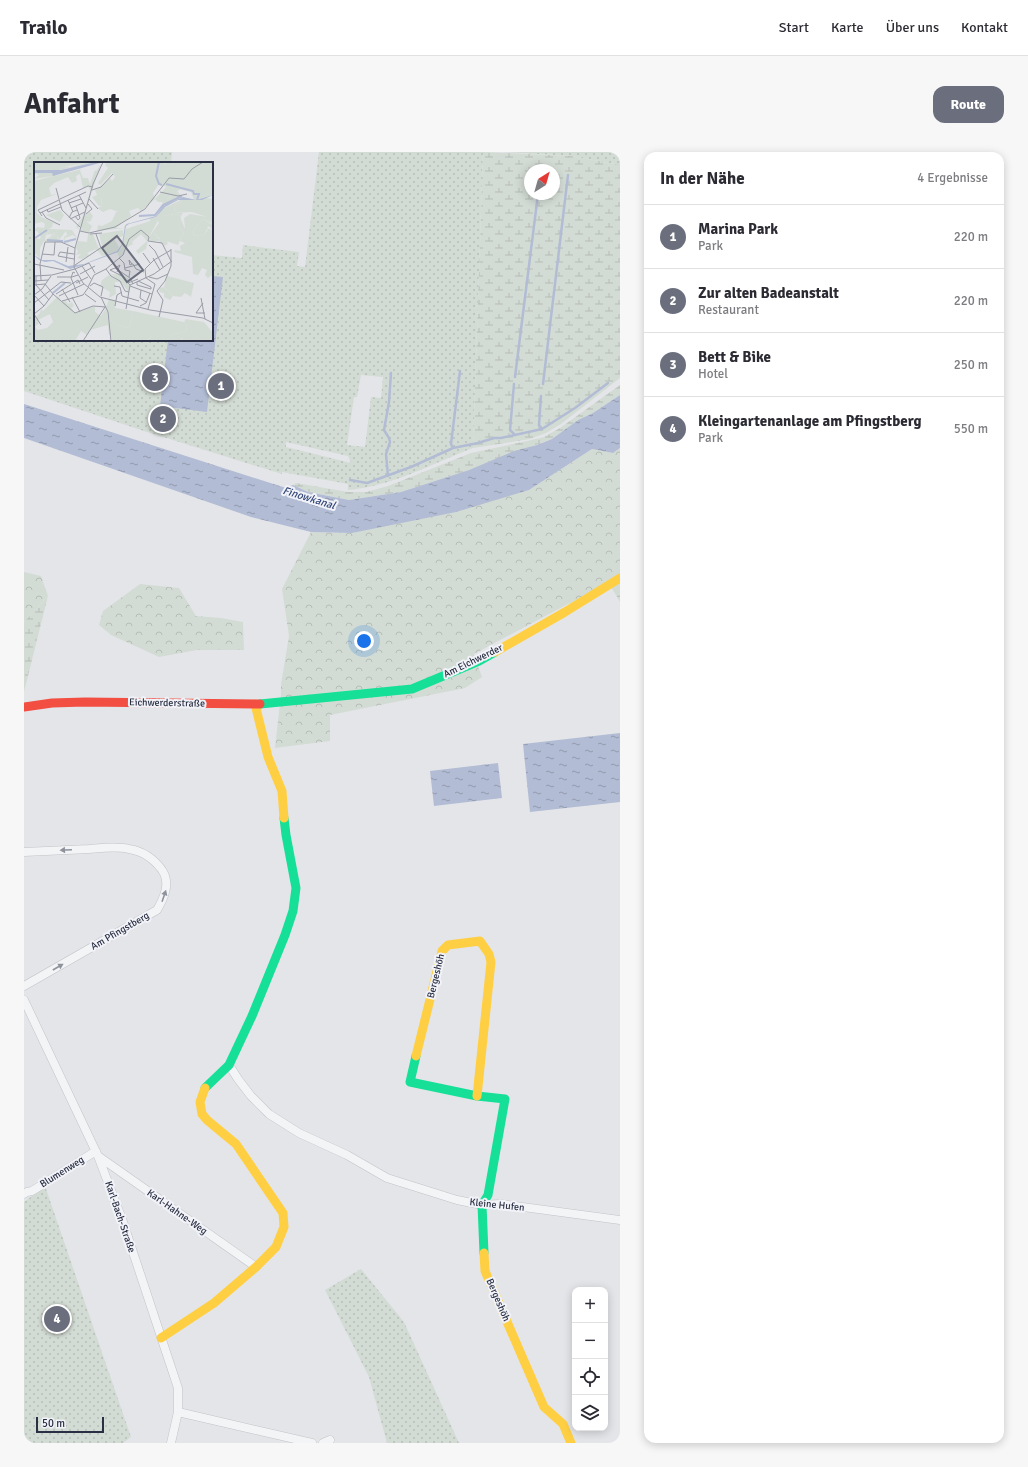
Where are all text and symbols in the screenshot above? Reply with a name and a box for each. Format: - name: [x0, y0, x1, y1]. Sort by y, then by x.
- text: Trailo: [20, 16, 67, 40]
- text: Start: [779, 19, 809, 36]
- text: Karte: [831, 19, 864, 36]
- text: Über uns: [886, 19, 939, 36]
- text: Kontakt: [961, 19, 1008, 36]
- button: Route: [933, 86, 1004, 123]
- text: Anfahrt: [24, 87, 120, 121]
- inset map: [34, 162, 213, 341]
- north arrow: [524, 164, 560, 200]
- text: In der Nähe: [660, 168, 745, 189]
- text: 4 Ergebnisse: [917, 170, 988, 186]
- text: Marina Park: [698, 220, 778, 238]
- text: 1: [669, 229, 677, 245]
- text: 220 m: [954, 229, 988, 245]
- text: Park: [698, 238, 723, 254]
- text: Zur alten Badeanstalt: [698, 284, 839, 302]
- text: 2: [669, 293, 677, 309]
- text: 220 m: [954, 293, 988, 309]
- text: Restaurant: [698, 302, 759, 318]
- text: Bett & Bike: [698, 348, 771, 366]
- text: 3: [669, 357, 677, 373]
- text: 250 m: [954, 357, 988, 373]
- pin: 3: [142, 363, 168, 393]
- text: Hotel: [698, 366, 728, 382]
- pin: 1: [208, 371, 234, 401]
- pin: 2: [150, 404, 176, 434]
- text: Kleingartenanlage am Pfingstberg: [698, 412, 922, 430]
- text: 4: [669, 421, 677, 437]
- text: 550 m: [954, 421, 988, 437]
- text: Park: [698, 430, 723, 446]
- water label: Finowkanal: [281, 484, 338, 512]
- your location: [354, 631, 374, 651]
- street label: Am Eichwerder: [441, 641, 505, 680]
- street label: Eichwerderstraße: [129, 696, 205, 710]
- one-way arrow: [59, 847, 72, 853]
- one-way arrow: [161, 889, 167, 901]
- street label: Am Pfingstberg: [89, 909, 151, 953]
- street label: Bergeshöh: [425, 953, 447, 999]
- one-way arrow: [52, 963, 64, 970]
- street label: Blumenweg: [38, 1154, 86, 1190]
- street label: Karl-Bach-Straße: [102, 1180, 138, 1254]
- street label: Karl-Hahne-Weg: [145, 1187, 209, 1237]
- street label: Kleine Hufen: [469, 1196, 525, 1214]
- street label: Bergeshöh: [484, 1277, 512, 1323]
- map controls: [572, 1287, 608, 1431]
- button: +: [572, 1287, 608, 1323]
- pin: 4: [44, 1304, 70, 1334]
- button: −: [572, 1323, 608, 1359]
- button: locate: [572, 1359, 608, 1395]
- button: layers: [572, 1395, 608, 1431]
- scale bar: [36, 1415, 104, 1434]
- text: 50 m: [42, 1417, 65, 1430]

